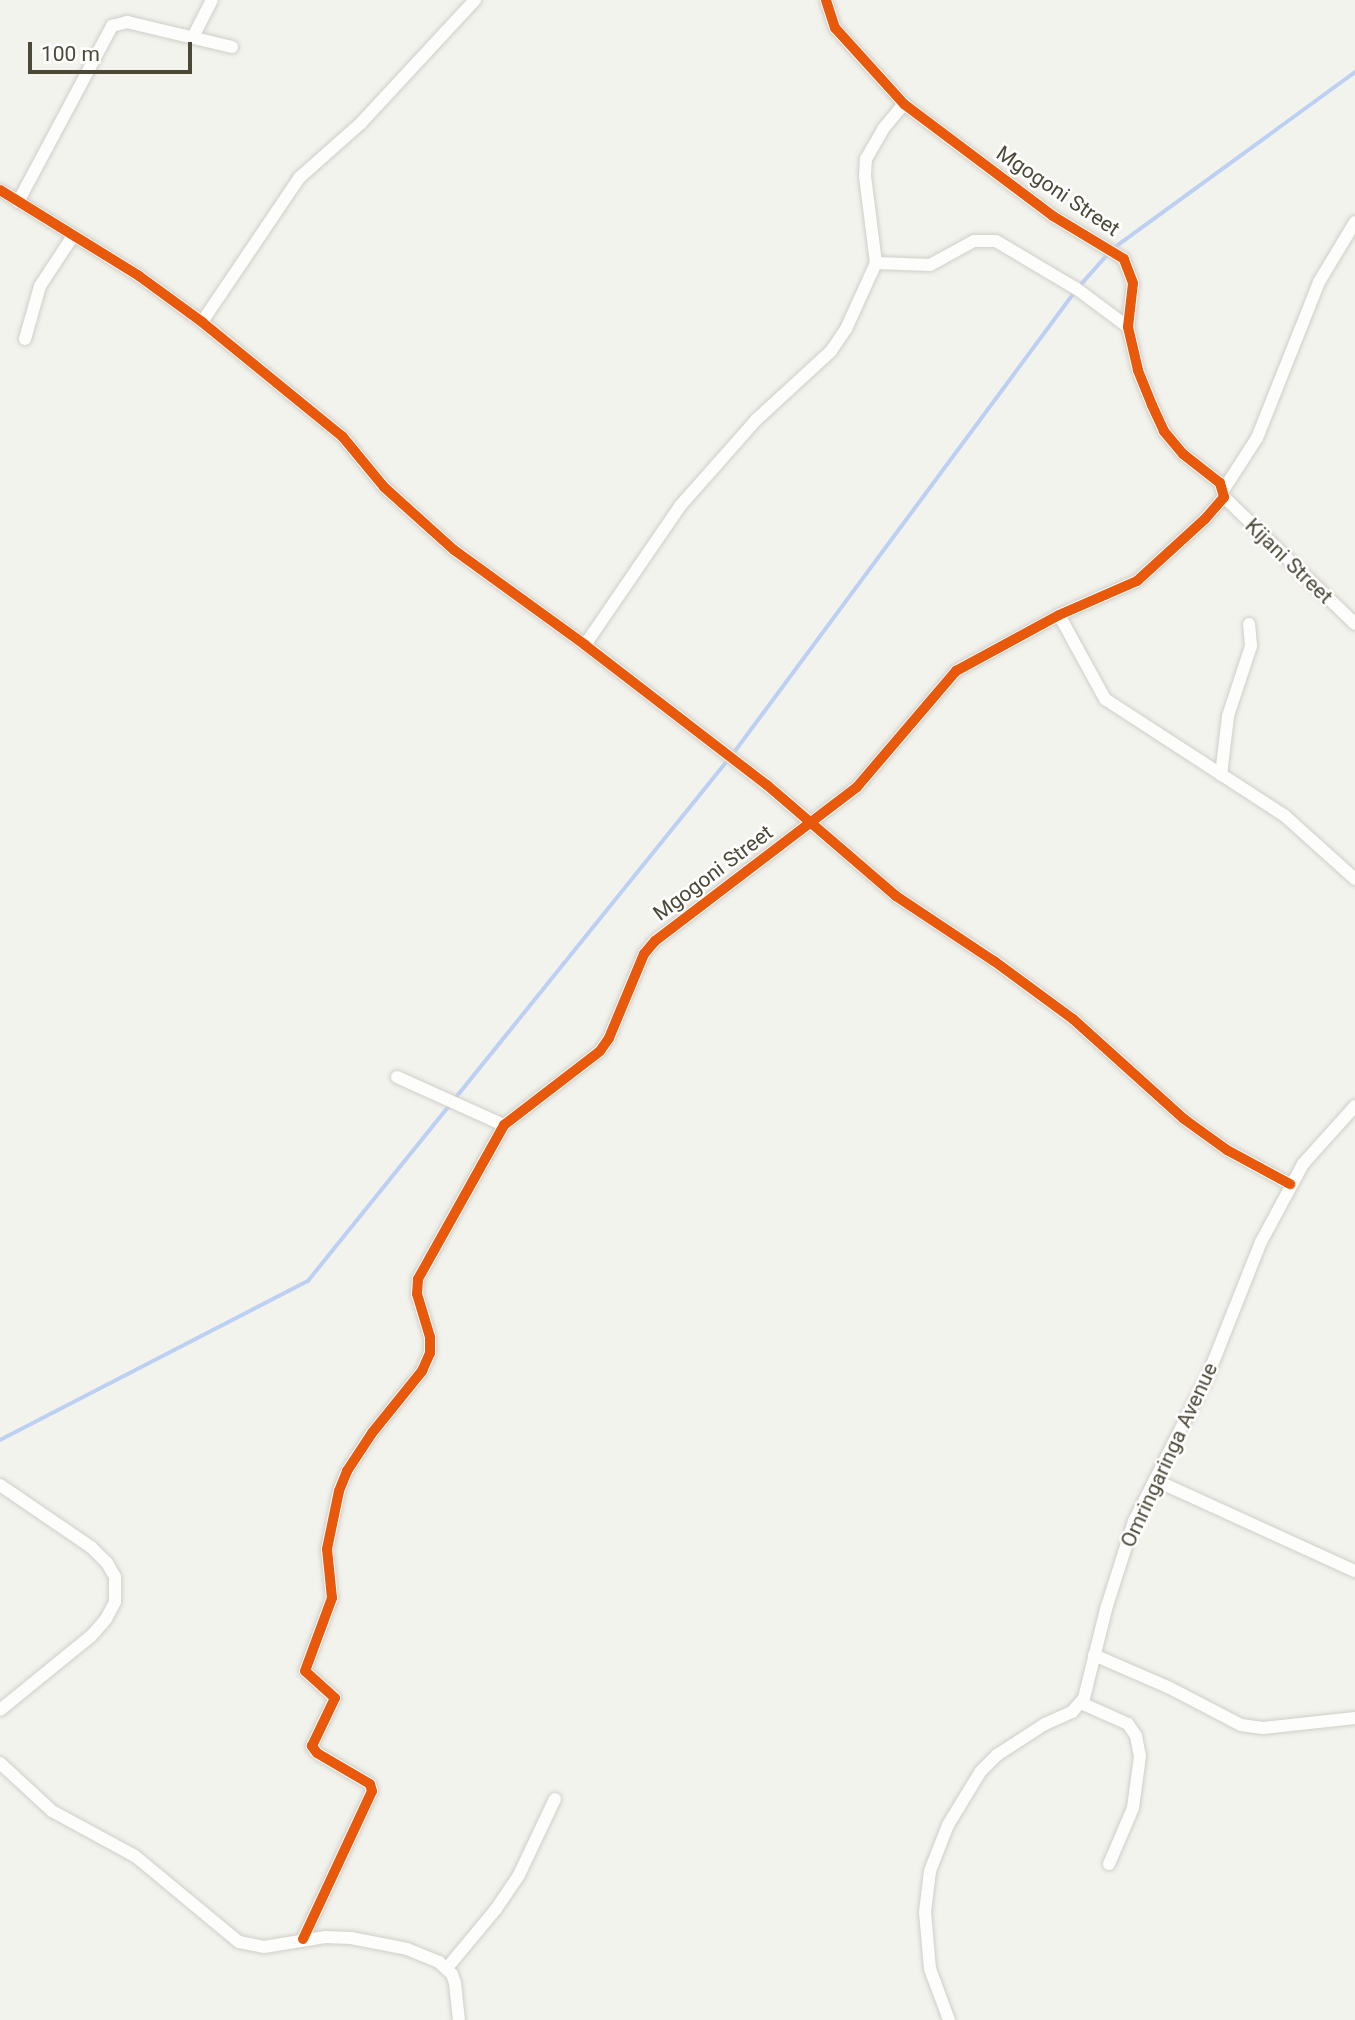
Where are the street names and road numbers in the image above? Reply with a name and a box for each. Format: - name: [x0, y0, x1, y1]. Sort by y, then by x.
- street label: Mgogoni Street: [992, 141, 1124, 241]
- street label: Kijani Street: [1240, 513, 1338, 609]
- street label: Mgogoni Street: [648, 820, 778, 926]
- street label: Omringaringa Avenue: [1115, 1359, 1223, 1551]

